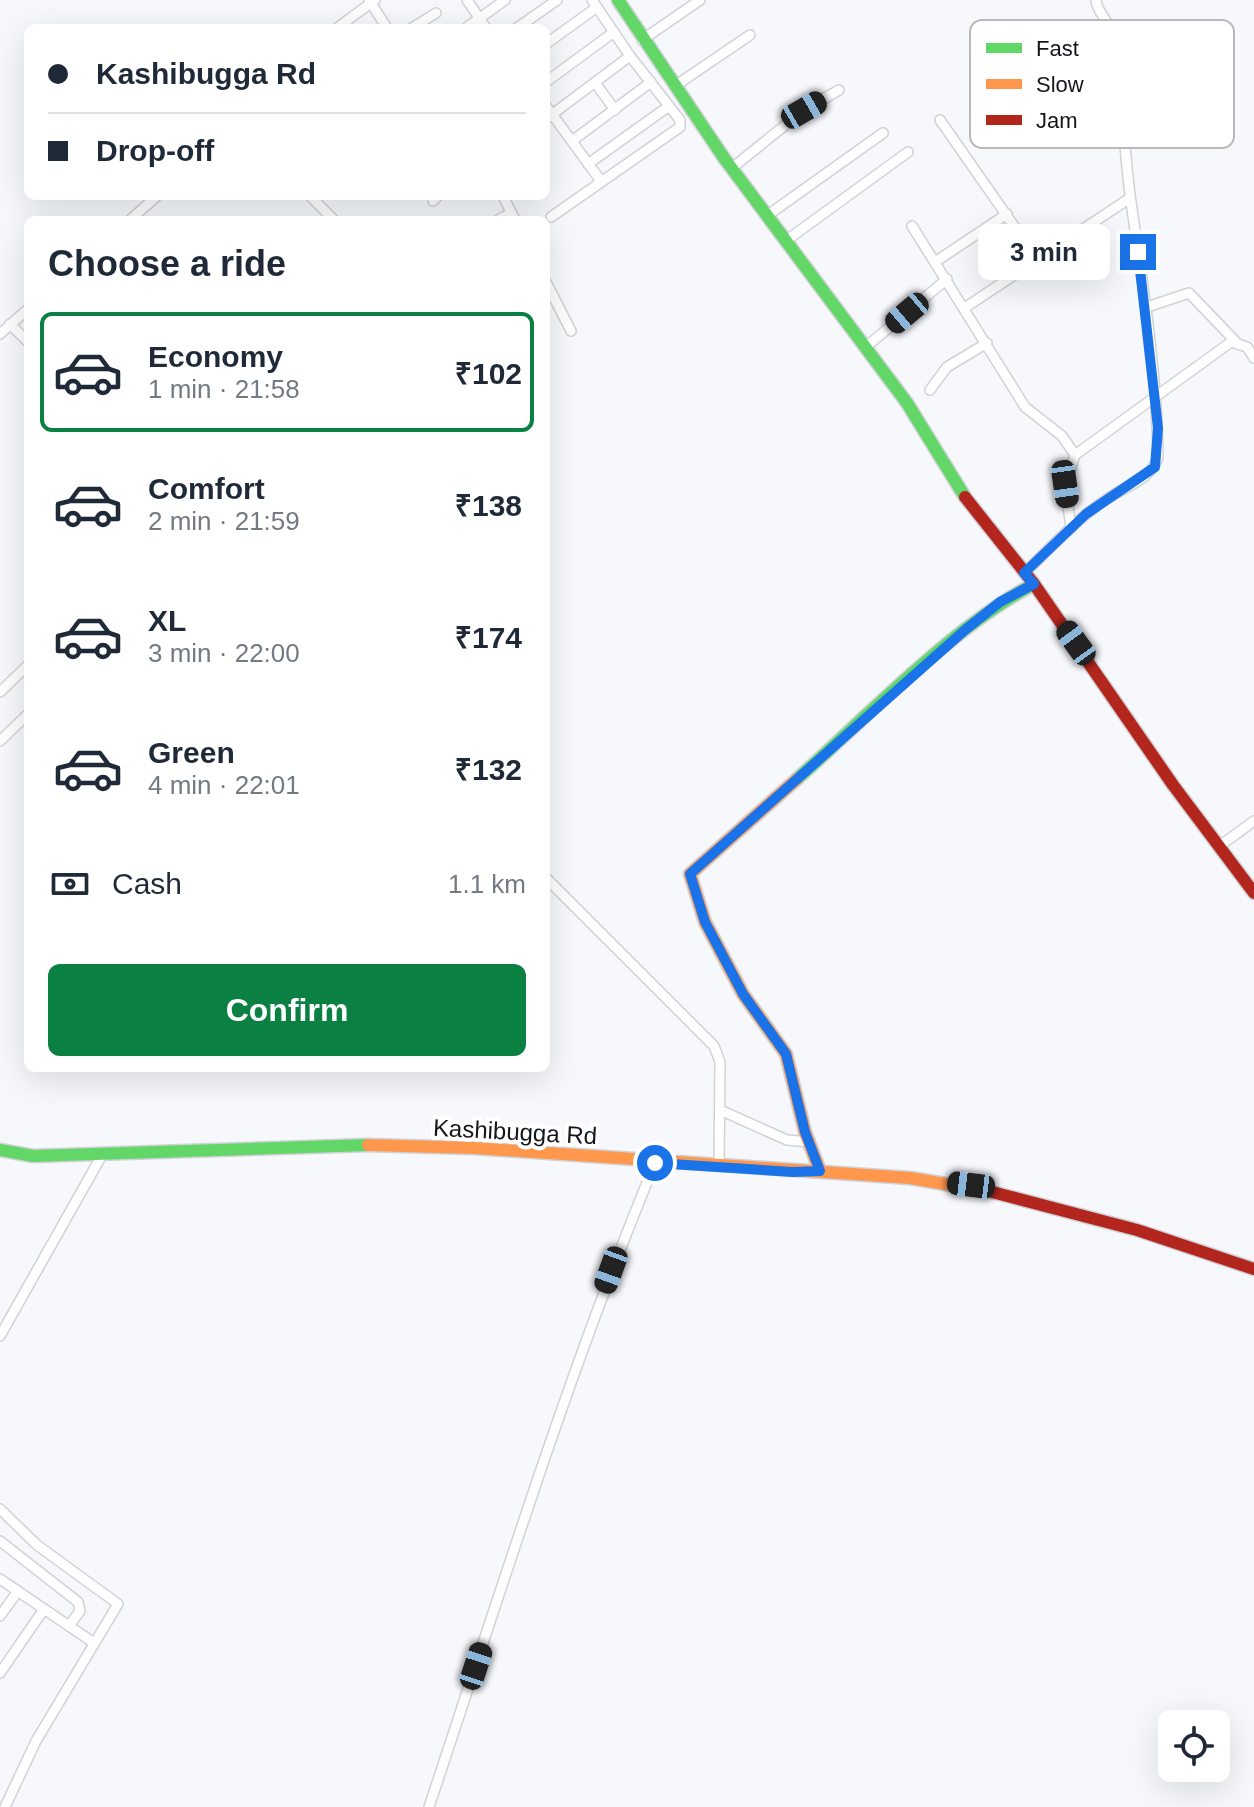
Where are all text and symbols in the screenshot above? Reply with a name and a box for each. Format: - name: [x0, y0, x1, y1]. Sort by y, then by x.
- legend: [970, 20, 1234, 148]
- text: Fast: [1036, 36, 1079, 61]
- text: Kashibugga Rd: [96, 57, 316, 90]
- text: Slow: [1036, 72, 1084, 97]
- car: [777, 88, 831, 132]
- text: Jam: [1036, 108, 1078, 133]
- text: Drop-off: [96, 134, 214, 167]
- callout: 3 min: [978, 224, 1110, 280]
- route end: [1120, 234, 1156, 270]
- text: 3 min: [1010, 237, 1078, 267]
- text: Choose a ride: [48, 243, 286, 284]
- car: [881, 288, 933, 338]
- icon: car: [52, 336, 124, 408]
- text: Economy: [148, 340, 283, 373]
- text: ₹102: [455, 357, 522, 390]
- text: 1 min · 21:58: [148, 374, 300, 404]
- car: [1050, 459, 1080, 509]
- icon: car: [52, 468, 124, 540]
- text: Comfort: [148, 472, 265, 505]
- text: ₹138: [455, 489, 522, 522]
- text: 2 min · 21:59: [148, 506, 300, 536]
- icon: car: [52, 600, 124, 672]
- text: XL: [148, 604, 186, 637]
- car: [1052, 617, 1100, 669]
- text: ₹174: [455, 621, 522, 654]
- text: 3 min · 22:00: [148, 638, 300, 668]
- icon: car: [52, 732, 124, 804]
- text: Green: [148, 736, 235, 769]
- text: ₹132: [455, 753, 522, 786]
- text: 4 min · 22:01: [148, 770, 300, 800]
- icon: cash: [48, 862, 92, 906]
- text: Cash: [112, 867, 182, 900]
- text: 1.1 km: [448, 869, 526, 899]
- button: Confirm: [48, 964, 526, 1056]
- street label: Kashibugga Rd: [432, 1114, 598, 1149]
- route start: [637, 1145, 673, 1181]
- car: [946, 1170, 996, 1200]
- car: [592, 1243, 630, 1297]
- car: [457, 1639, 495, 1693]
- map controls: [1158, 1710, 1230, 1782]
- button: locate: [1158, 1710, 1230, 1782]

